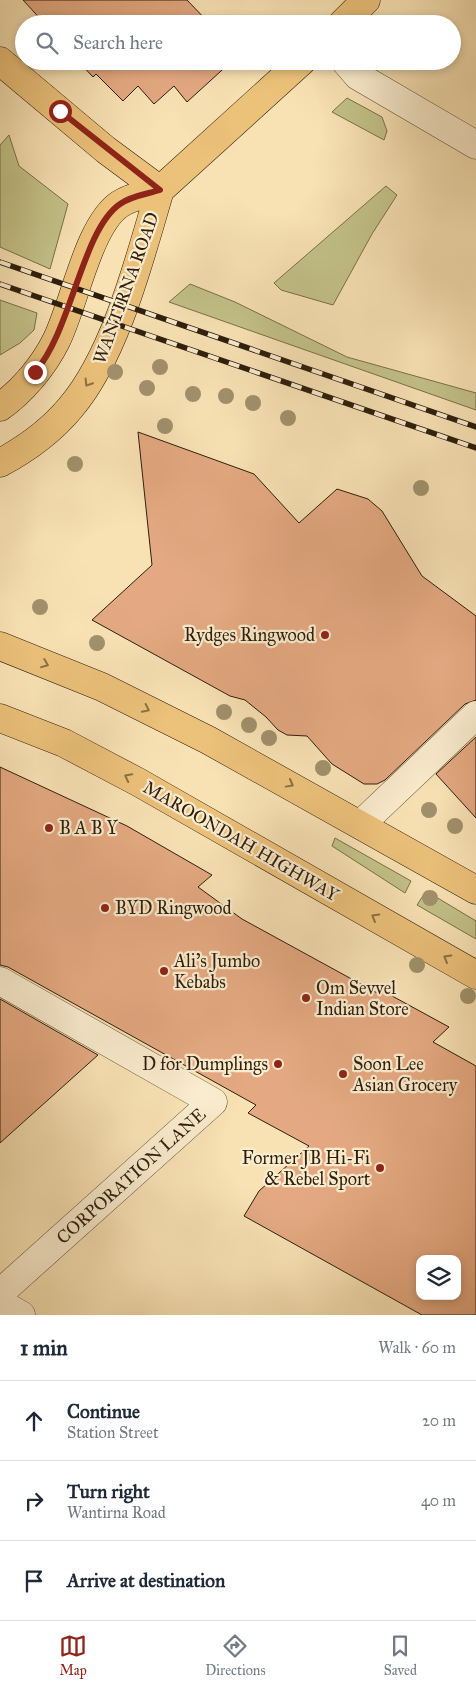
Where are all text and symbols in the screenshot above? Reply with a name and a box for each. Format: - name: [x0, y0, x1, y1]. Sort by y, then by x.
- search box: [15, 15, 461, 70]
- icon: search: [33, 29, 61, 57]
- text: Search here: [73, 31, 163, 54]
- route start: [49, 100, 72, 123]
- street label: WANTIRNA ROAD: [88, 209, 164, 367]
- route end: [24, 361, 47, 384]
- one-way arrow: [85, 378, 94, 387]
- place label: Rydges Ringwood: [184, 624, 315, 647]
- marker: Rydges Ringwood: [319, 629, 331, 641]
- one-way arrow: [40, 658, 49, 668]
- one-way arrow: [141, 703, 150, 713]
- one-way arrow: [124, 773, 133, 783]
- street label: MAROONDAH HIGHWAY: [139, 776, 343, 906]
- one-way arrow: [284, 778, 293, 788]
- place label: B A B Y: [59, 817, 119, 839]
- marker: B A B Y: [43, 822, 55, 834]
- place label: BYD Ringwood: [115, 897, 231, 920]
- marker: BYD Ringwood: [99, 902, 111, 914]
- one-way arrow: [372, 914, 381, 924]
- place label: Ali's Jumbo Kebabs: [173, 950, 260, 993]
- one-way arrow: [443, 955, 452, 965]
- marker: Ali's Jumbo Kebabs: [158, 965, 170, 977]
- place label: Om Sevvel Indian Store: [316, 977, 409, 1020]
- marker: Om Sevvel Indian Store: [300, 992, 312, 1004]
- place label: D for Dumplings: [142, 1053, 268, 1076]
- place label: Soon Lee Asian Grocery: [352, 1053, 458, 1096]
- marker: D for Dumplings: [272, 1058, 284, 1070]
- marker: Soon Lee Asian Grocery: [337, 1068, 349, 1080]
- street label: CORPORATION LANE: [52, 1103, 210, 1249]
- place label: Former JB Hi-Fi & Rebel Sport: [242, 1147, 371, 1190]
- marker: Former JB Hi-Fi & Rebel Sport: [374, 1162, 386, 1174]
- map controls: [416, 1255, 461, 1300]
- button: layers: [416, 1255, 461, 1300]
- text: 1 min: [20, 1335, 68, 1361]
- text: Walk · 60 m: [378, 1338, 456, 1357]
- text: Continue: [67, 1400, 140, 1423]
- icon: ahead: [20, 1407, 48, 1435]
- text: 20 m: [422, 1411, 456, 1430]
- text: Station Street: [67, 1423, 159, 1442]
- text: Turn right: [67, 1480, 150, 1503]
- icon: right: [20, 1487, 48, 1515]
- text: 40 m: [421, 1491, 456, 1510]
- text: Wantirna Road: [67, 1503, 166, 1522]
- icon: arrive: [20, 1567, 48, 1595]
- text: Arrive at destination: [67, 1569, 225, 1592]
- tab: Map: [59, 1632, 87, 1679]
- tab: Directions: [205, 1632, 266, 1679]
- tab: Saved: [384, 1632, 417, 1679]

